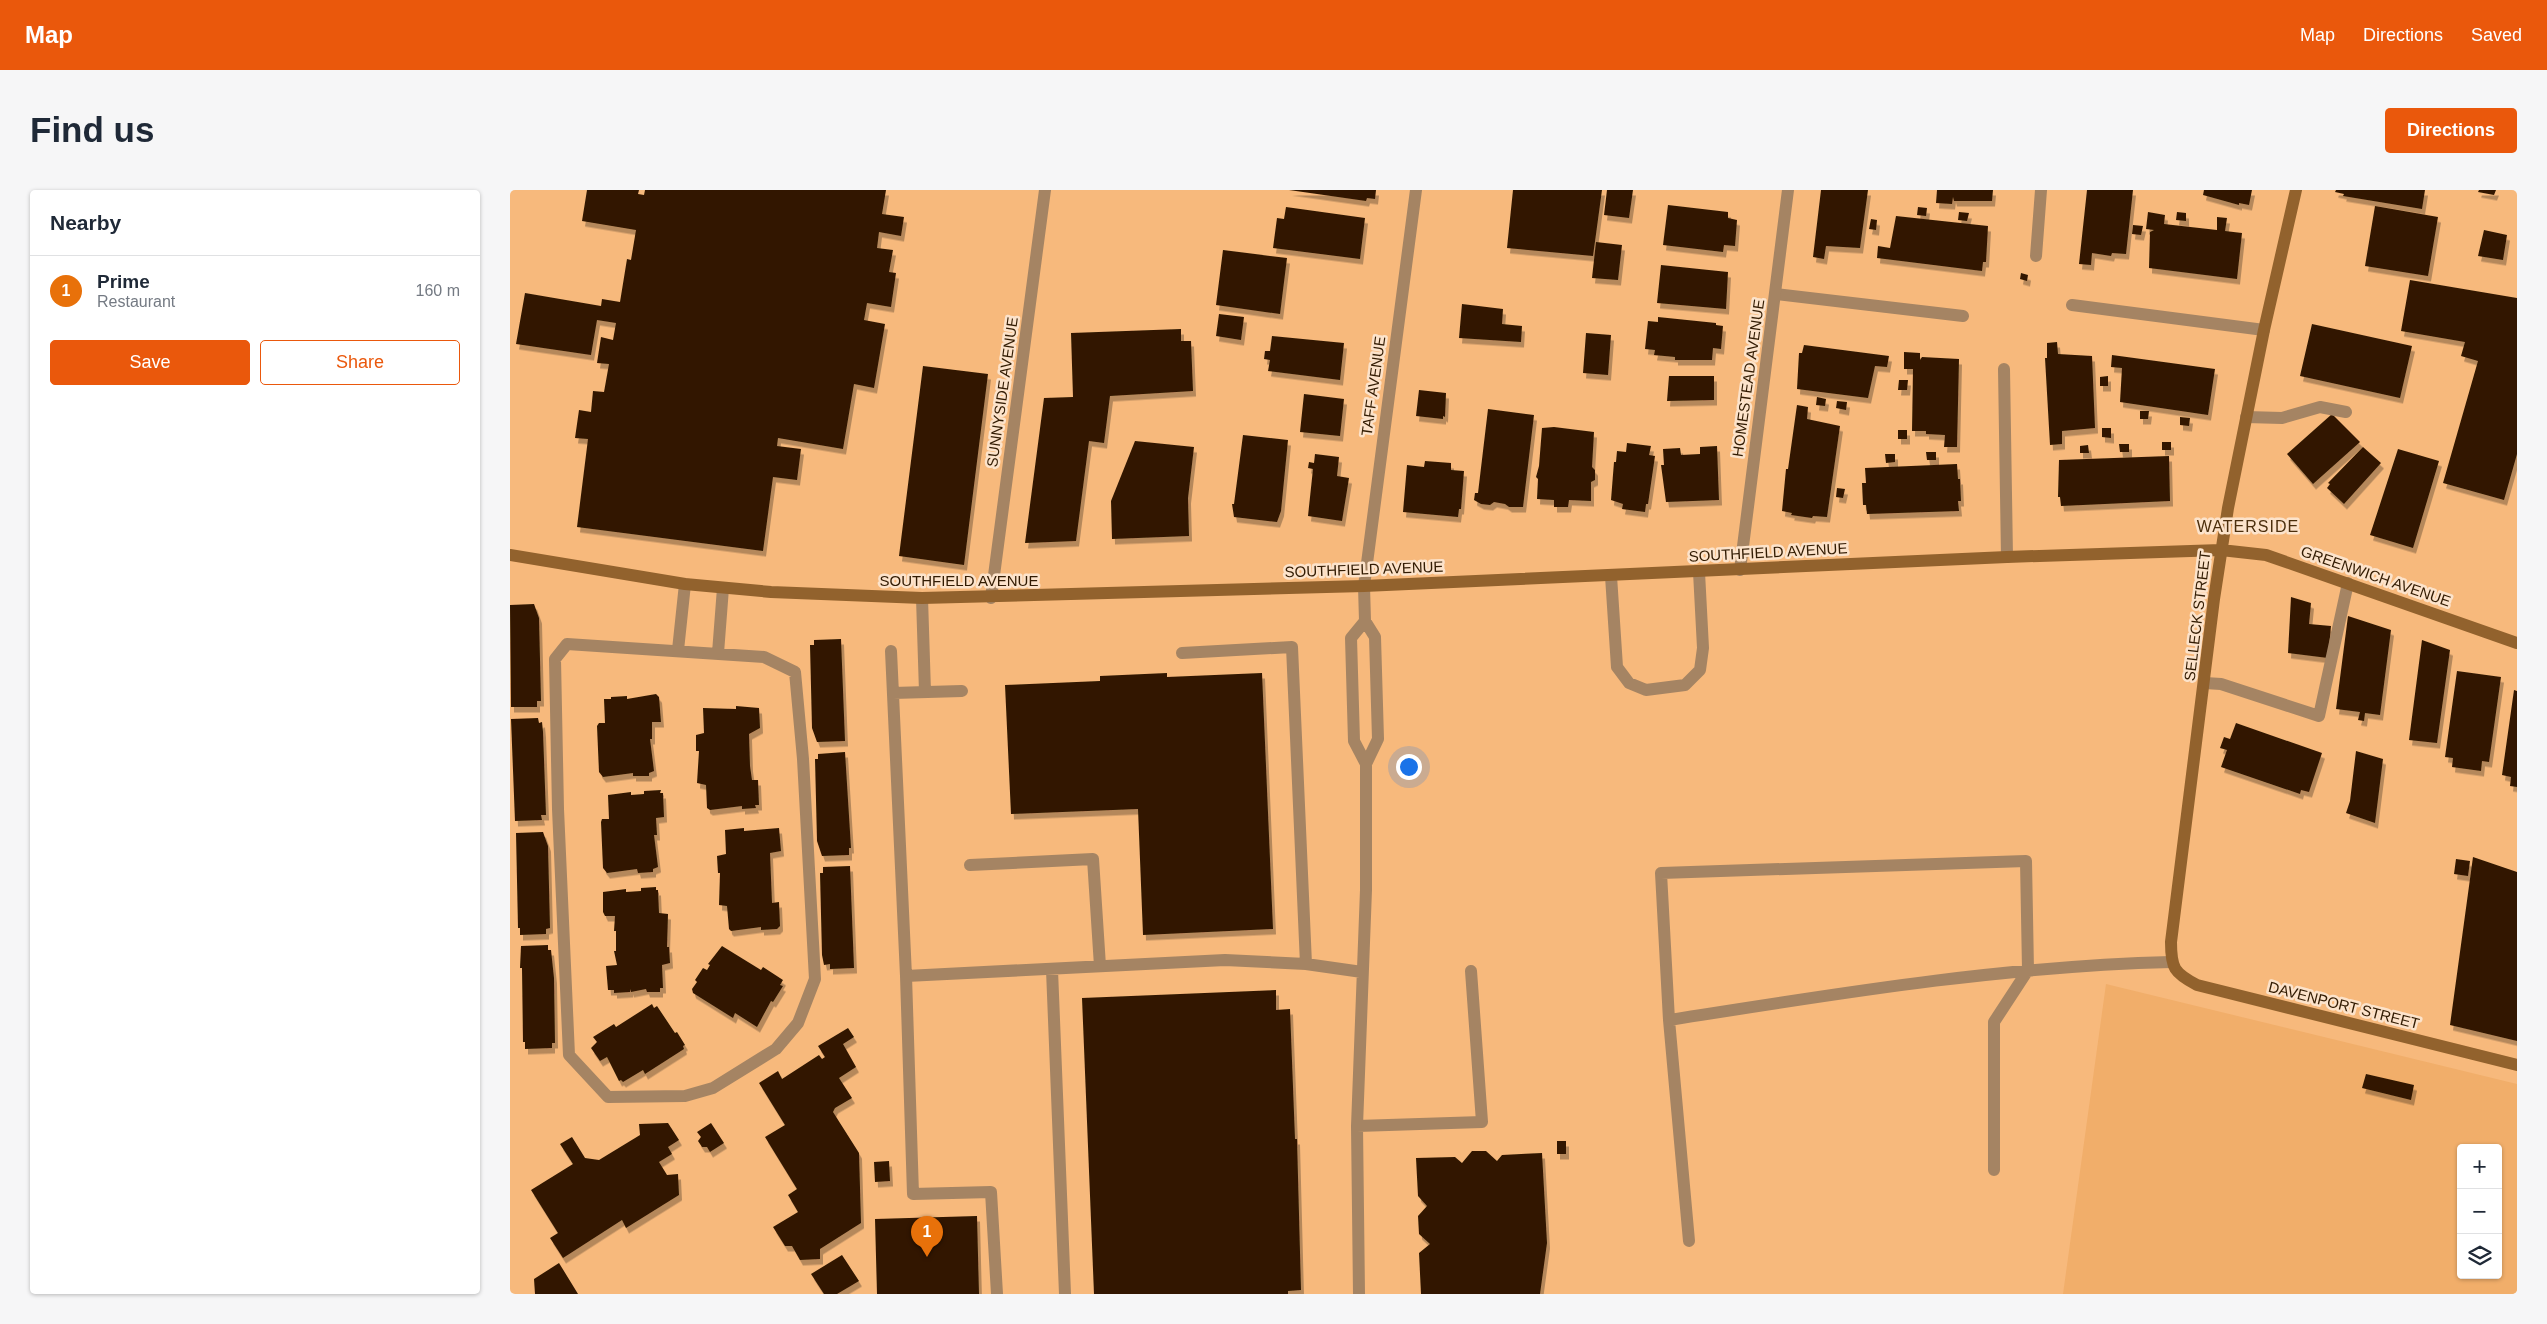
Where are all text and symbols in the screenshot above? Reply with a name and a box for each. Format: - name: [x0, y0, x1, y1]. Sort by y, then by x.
- text: Map: [25, 21, 73, 48]
- text: Map: [2300, 25, 2335, 45]
- text: Directions: [2363, 25, 2443, 45]
- text: Saved: [2471, 25, 2522, 45]
- button: Directions: [2385, 108, 2517, 153]
- text: Find us: [30, 110, 154, 149]
- text: Nearby: [50, 211, 121, 234]
- text: Prime: [97, 271, 150, 292]
- text: 1: [62, 282, 70, 299]
- text: 160 m: [416, 282, 460, 299]
- text: Restaurant: [97, 293, 175, 310]
- street label: HOMESTEAD AVENUE: [1729, 298, 1767, 458]
- street label: SUNNYSIDE AVENUE: [983, 316, 1021, 468]
- street label: TAFF AVENUE: [1358, 335, 1388, 437]
- button: Save: [50, 340, 250, 385]
- button: Share: [260, 340, 460, 385]
- district label: WATERSIDE: [2197, 518, 2299, 535]
- street label: SOUTHFIELD AVENUE: [1688, 539, 1848, 565]
- street label: GREENWICH AVENUE: [2299, 542, 2453, 610]
- street label: SELLECK STREET: [2181, 550, 2213, 682]
- street label: SOUTHFIELD AVENUE: [1284, 558, 1444, 580]
- street label: SOUTHFIELD AVENUE: [880, 572, 1038, 589]
- your location: [1396, 754, 1422, 780]
- street label: DAVENPORT STREET: [2267, 978, 2421, 1032]
- map controls: [2457, 1144, 2502, 1279]
- button: +: [2457, 1144, 2502, 1189]
- button: −: [2457, 1189, 2502, 1234]
- pin: 1: [911, 1216, 943, 1257]
- button: layers: [2457, 1234, 2502, 1279]

